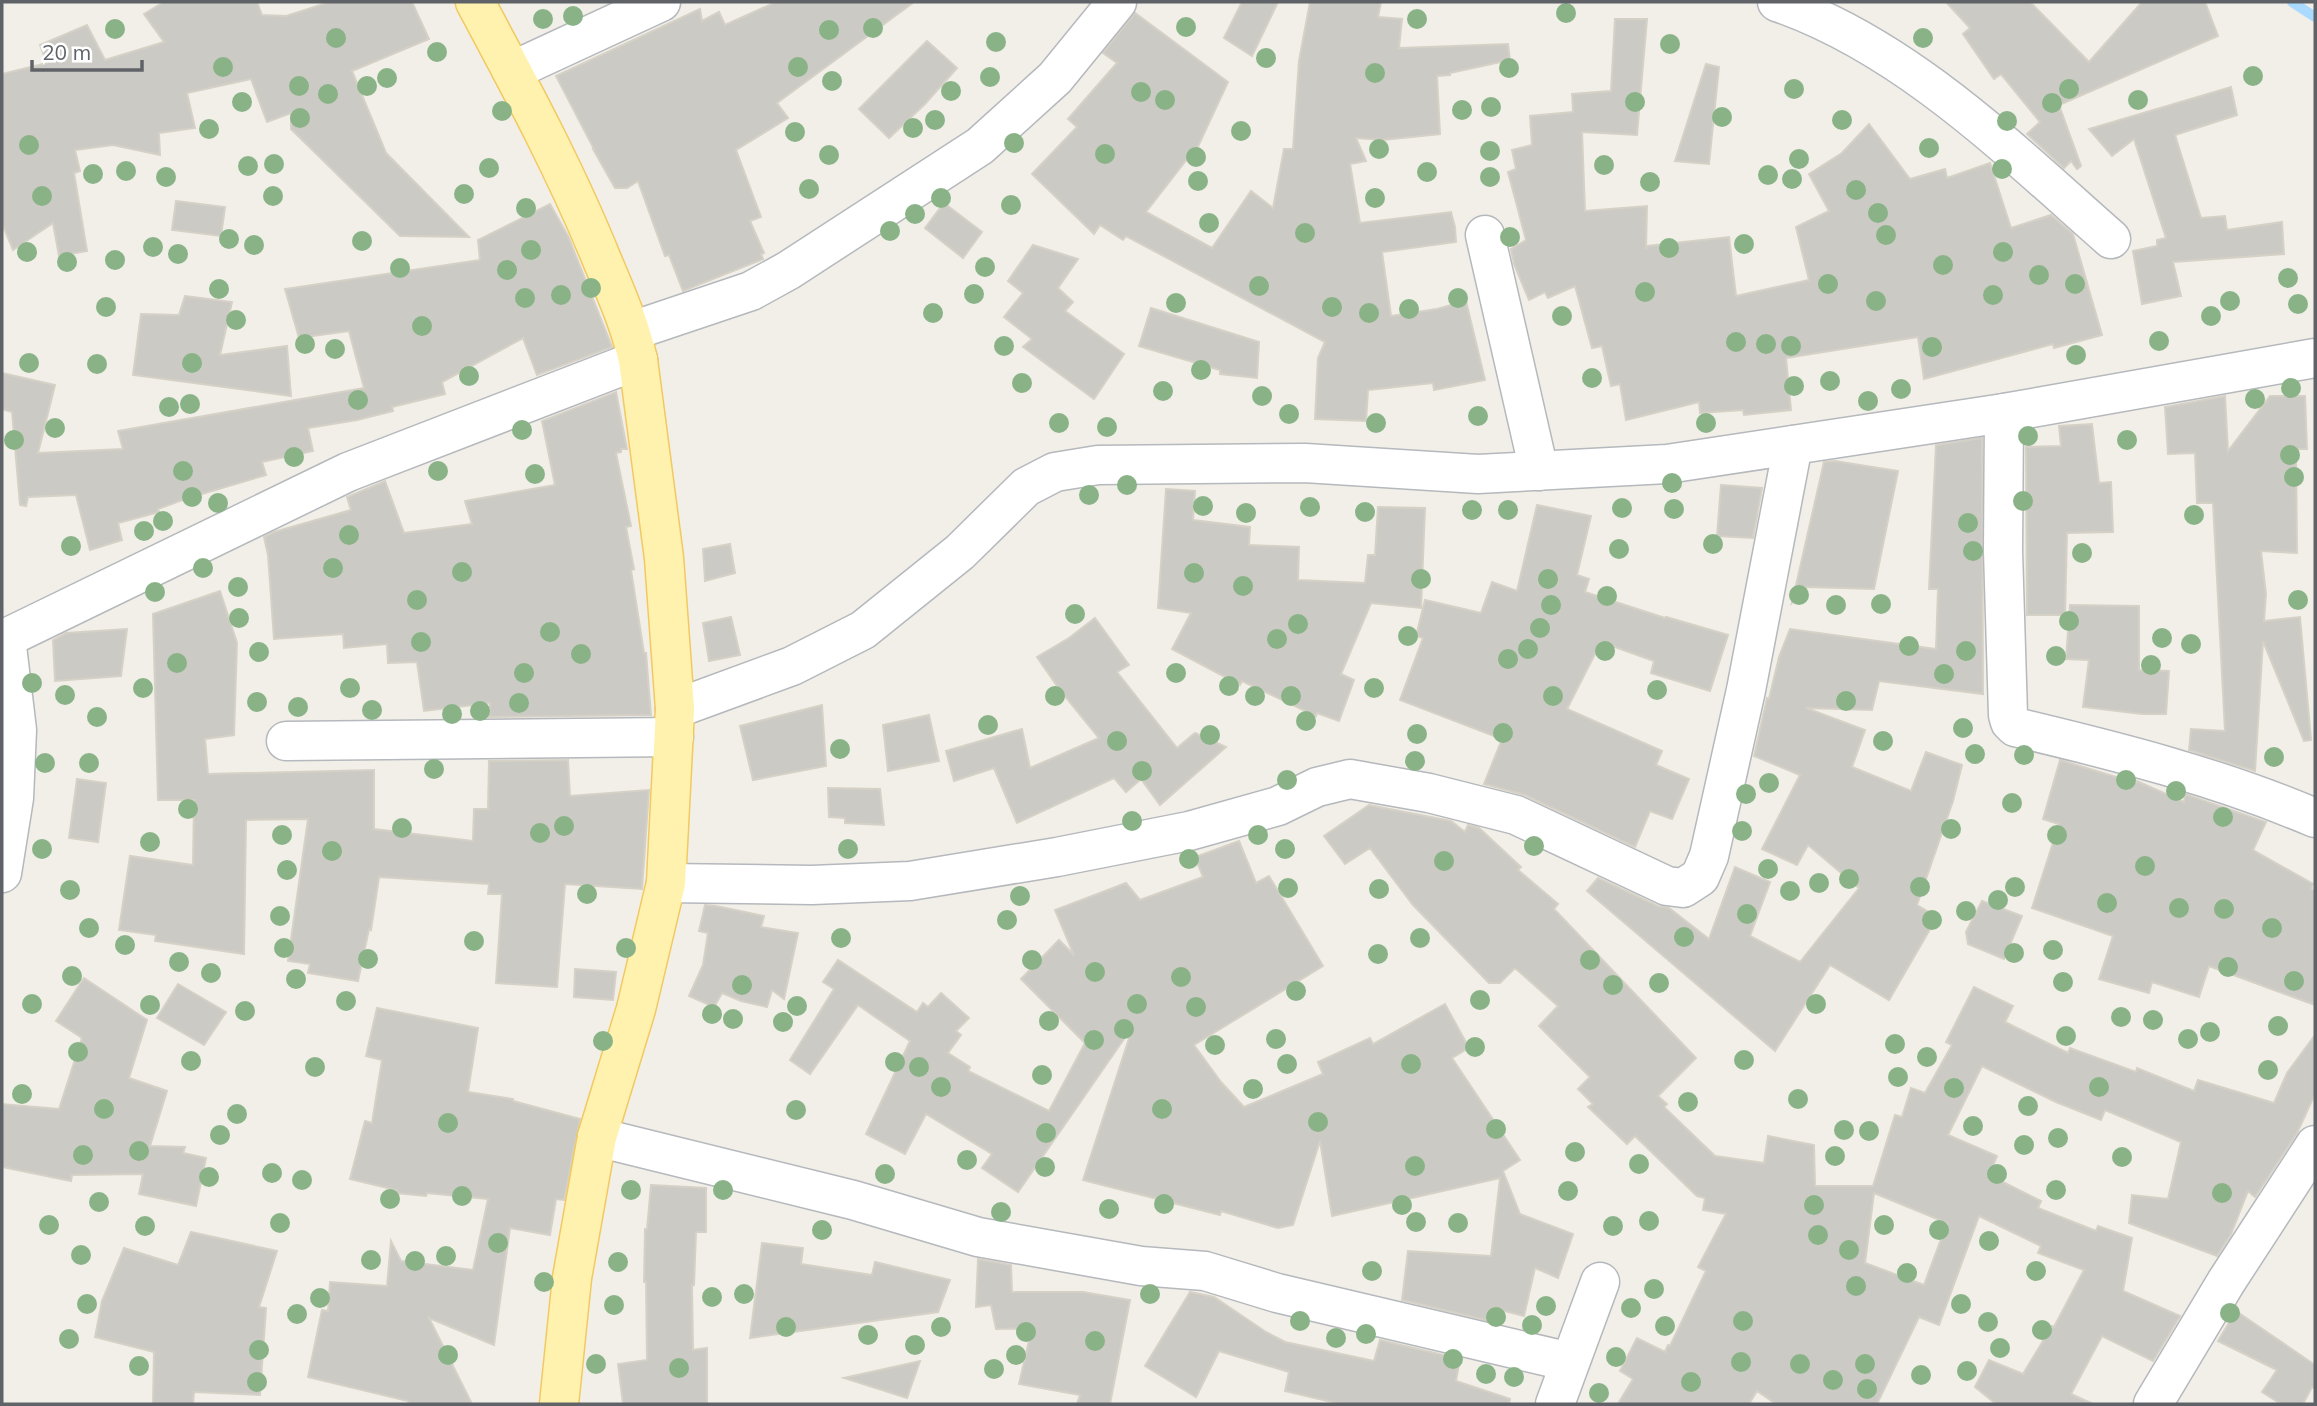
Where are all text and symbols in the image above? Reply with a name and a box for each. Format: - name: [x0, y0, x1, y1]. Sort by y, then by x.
- scale bar: [32, 28, 142, 72]
- text: 20 m: [42, 39, 91, 65]

